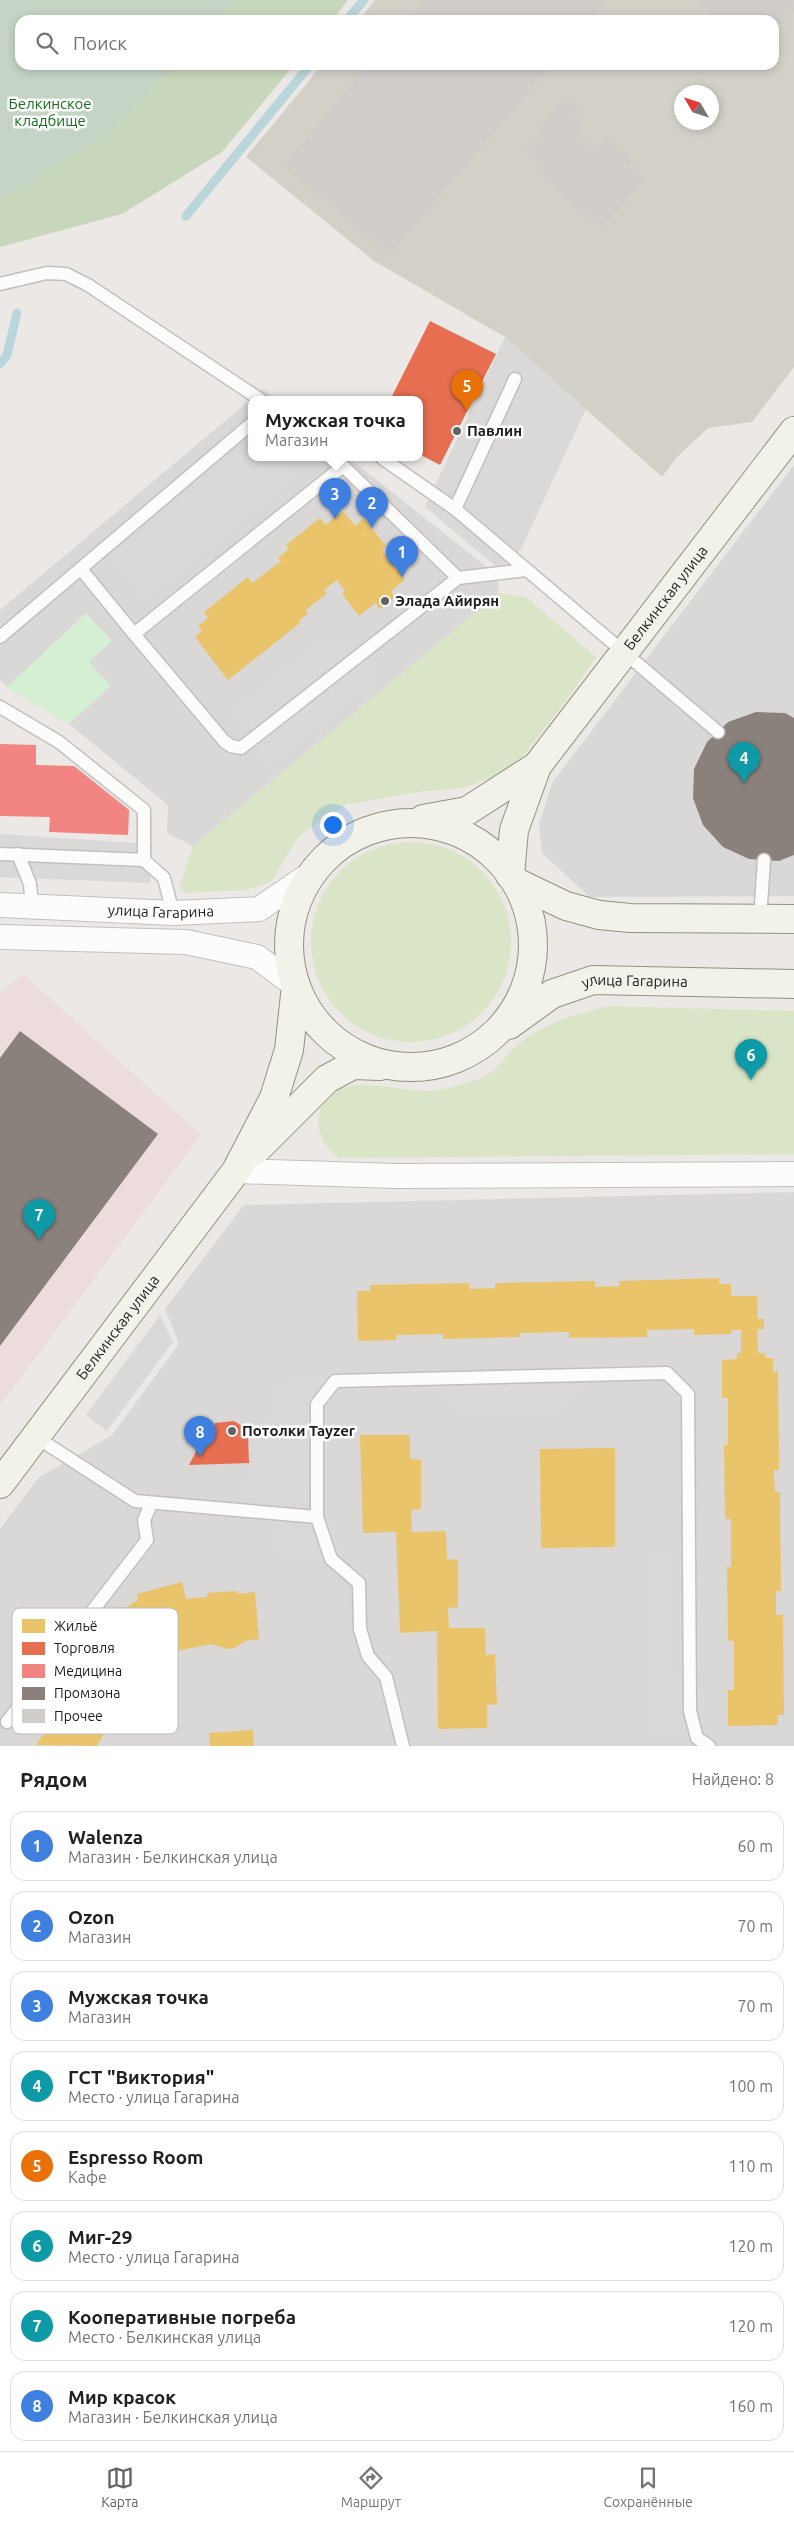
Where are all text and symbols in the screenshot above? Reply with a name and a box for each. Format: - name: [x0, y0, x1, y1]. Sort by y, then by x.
- search box: [15, 15, 779, 70]
- icon: search: [33, 29, 61, 57]
- text: Поиск: [73, 32, 127, 54]
- north arrow: [674, 85, 719, 130]
- park label: Белкинское кладбище: [8, 95, 92, 129]
- pin: 5: [451, 370, 483, 411]
- popup: [248, 396, 423, 461]
- text: Мужская точка: [265, 409, 406, 431]
- place label: Павлин: [467, 422, 522, 439]
- marker: Павлин: [451, 425, 463, 437]
- text: Магазин: [265, 431, 328, 449]
- pin: 3: [319, 478, 351, 519]
- pin: 2: [356, 487, 388, 528]
- pin: 1: [386, 536, 418, 577]
- street label: Белкинская улица: [620, 542, 711, 653]
- place label: Элада Айирян: [395, 592, 499, 609]
- marker: Элада Айирян: [379, 595, 391, 607]
- pin: 4: [728, 742, 760, 783]
- your location: [320, 812, 346, 838]
- street label: улица Гагарина: [107, 901, 214, 921]
- street label: улица Гагарина: [579, 970, 688, 991]
- pin: 6: [735, 1039, 767, 1080]
- pin: 7: [23, 1199, 55, 1240]
- street label: Белкинская улица: [73, 1271, 163, 1383]
- pin: 8: [184, 1416, 216, 1457]
- place label: Потолки Tayzer: [242, 1422, 356, 1439]
- marker: Потолки Tayzer: [226, 1425, 238, 1437]
- legend: [12, 1608, 178, 1734]
- text: Жильё: [54, 1618, 98, 1634]
- text: Торговля: [54, 1640, 115, 1656]
- text: Медицина: [54, 1663, 122, 1679]
- text: Промзона: [54, 1685, 121, 1701]
- text: Прочее: [54, 1708, 103, 1724]
- text: Рядом: [20, 1767, 88, 1791]
- text: Найдено: 8: [692, 1770, 774, 1788]
- text: Walenza: [68, 1826, 143, 1848]
- text: 1: [32, 1837, 42, 1855]
- text: 60 m: [737, 1837, 773, 1855]
- text: Магазин · Белкинская улица: [68, 1848, 278, 1866]
- text: Ozon: [68, 1906, 115, 1928]
- text: 2: [32, 1917, 42, 1935]
- text: 70 m: [737, 1917, 773, 1935]
- text: Магазин: [68, 1928, 131, 1946]
- text: Мужская точка: [68, 1986, 209, 2008]
- text: 3: [32, 1997, 42, 2015]
- text: 70 m: [737, 1997, 773, 2015]
- text: Магазин: [68, 2008, 131, 2026]
- text: ГСТ "Виктория": [68, 2066, 214, 2088]
- text: 4: [32, 2077, 42, 2095]
- text: 100 m: [728, 2077, 773, 2095]
- text: Место · улица Гагарина: [68, 2088, 239, 2106]
- text: Espresso Room: [68, 2146, 204, 2168]
- text: 5: [32, 2157, 42, 2175]
- text: 110 m: [728, 2157, 773, 2175]
- text: Кафе: [68, 2168, 107, 2186]
- text: Миг-29: [68, 2226, 132, 2248]
- text: 6: [32, 2237, 42, 2255]
- text: 120 m: [728, 2237, 773, 2255]
- text: Место · улица Гагарина: [68, 2248, 239, 2266]
- text: Кооперативные погреба: [68, 2306, 296, 2328]
- text: 7: [32, 2317, 42, 2335]
- text: 120 m: [728, 2317, 773, 2335]
- text: Место · Белкинская улица: [68, 2328, 261, 2346]
- text: Мир красок: [68, 2386, 176, 2408]
- text: 8: [32, 2397, 42, 2415]
- text: 160 m: [728, 2397, 773, 2415]
- text: Магазин · Белкинская улица: [68, 2408, 278, 2426]
- tab: Карта: [101, 2464, 138, 2510]
- tab: Маршрут: [341, 2464, 401, 2510]
- tab: Сохранённые: [603, 2464, 693, 2510]

